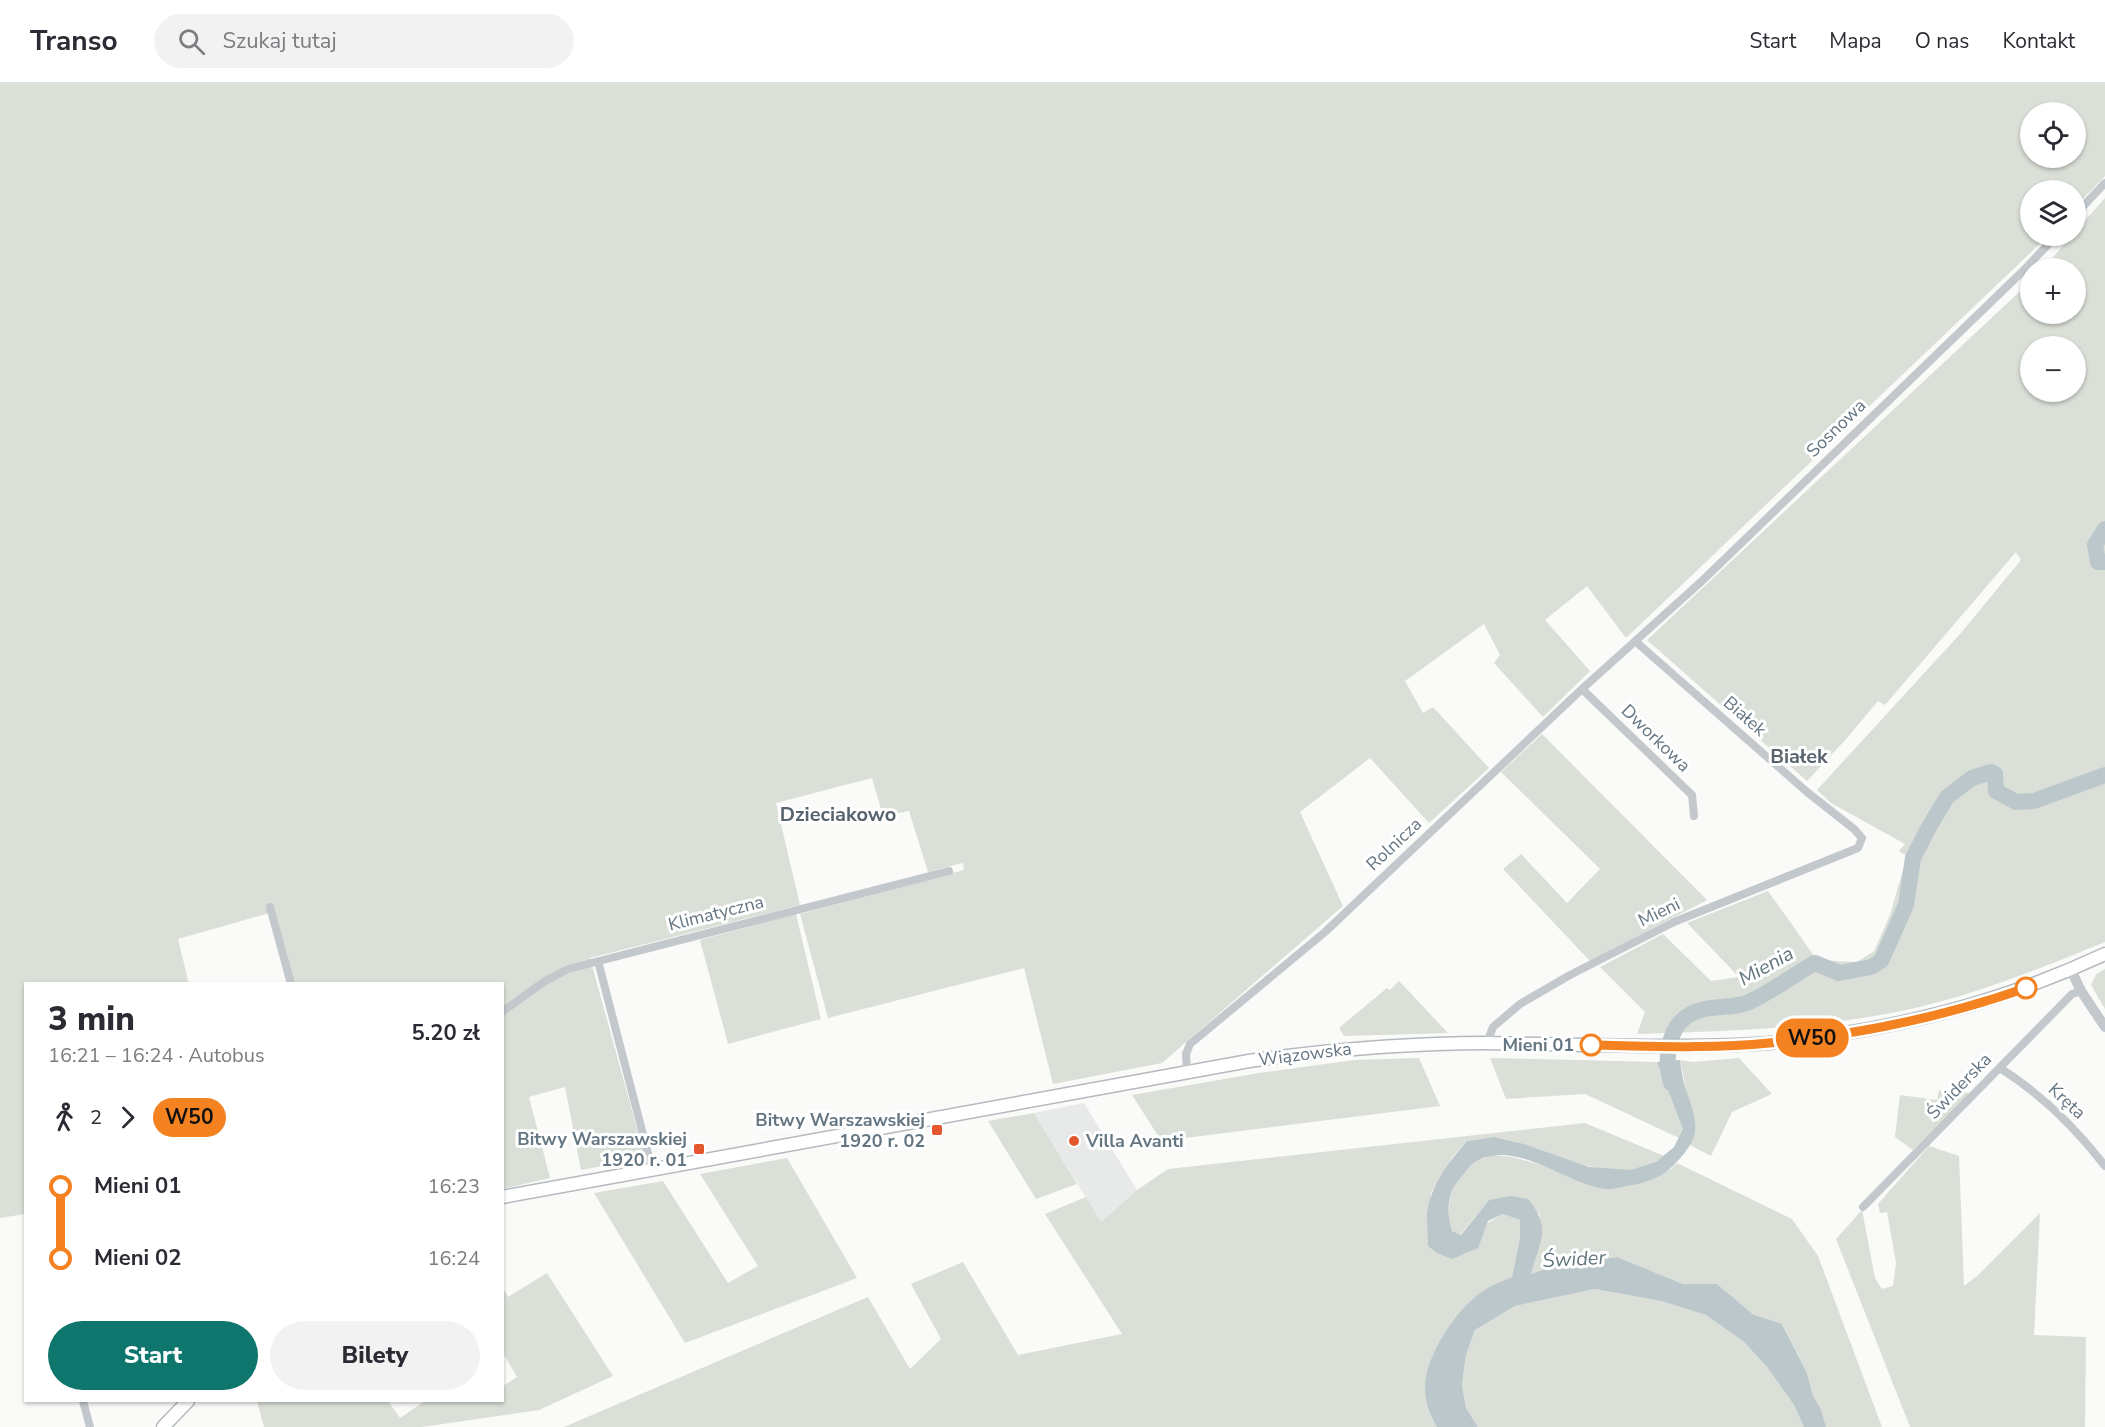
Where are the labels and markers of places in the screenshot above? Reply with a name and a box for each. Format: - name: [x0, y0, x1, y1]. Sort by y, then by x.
- unlabelled marker: [2015, 977, 2037, 999]
- place label: Mieni 01: [1502, 1033, 1574, 1057]
- marker: Mieni 01: [1580, 1034, 1602, 1056]
- place label: Bitwy Warszawskiej 1920 r. 02: [755, 1108, 925, 1153]
- marker: Bitwy Warszawskiej 1920 r. 02: [930, 1123, 944, 1137]
- place label: Bitwy Warszawskiej 1920 r. 01: [517, 1127, 687, 1172]
- place label: Villa Avanti: [1085, 1129, 1184, 1153]
- marker: Villa Avanti: [1067, 1134, 1081, 1148]
- marker: Bitwy Warszawskiej 1920 r. 01: [692, 1142, 706, 1156]

